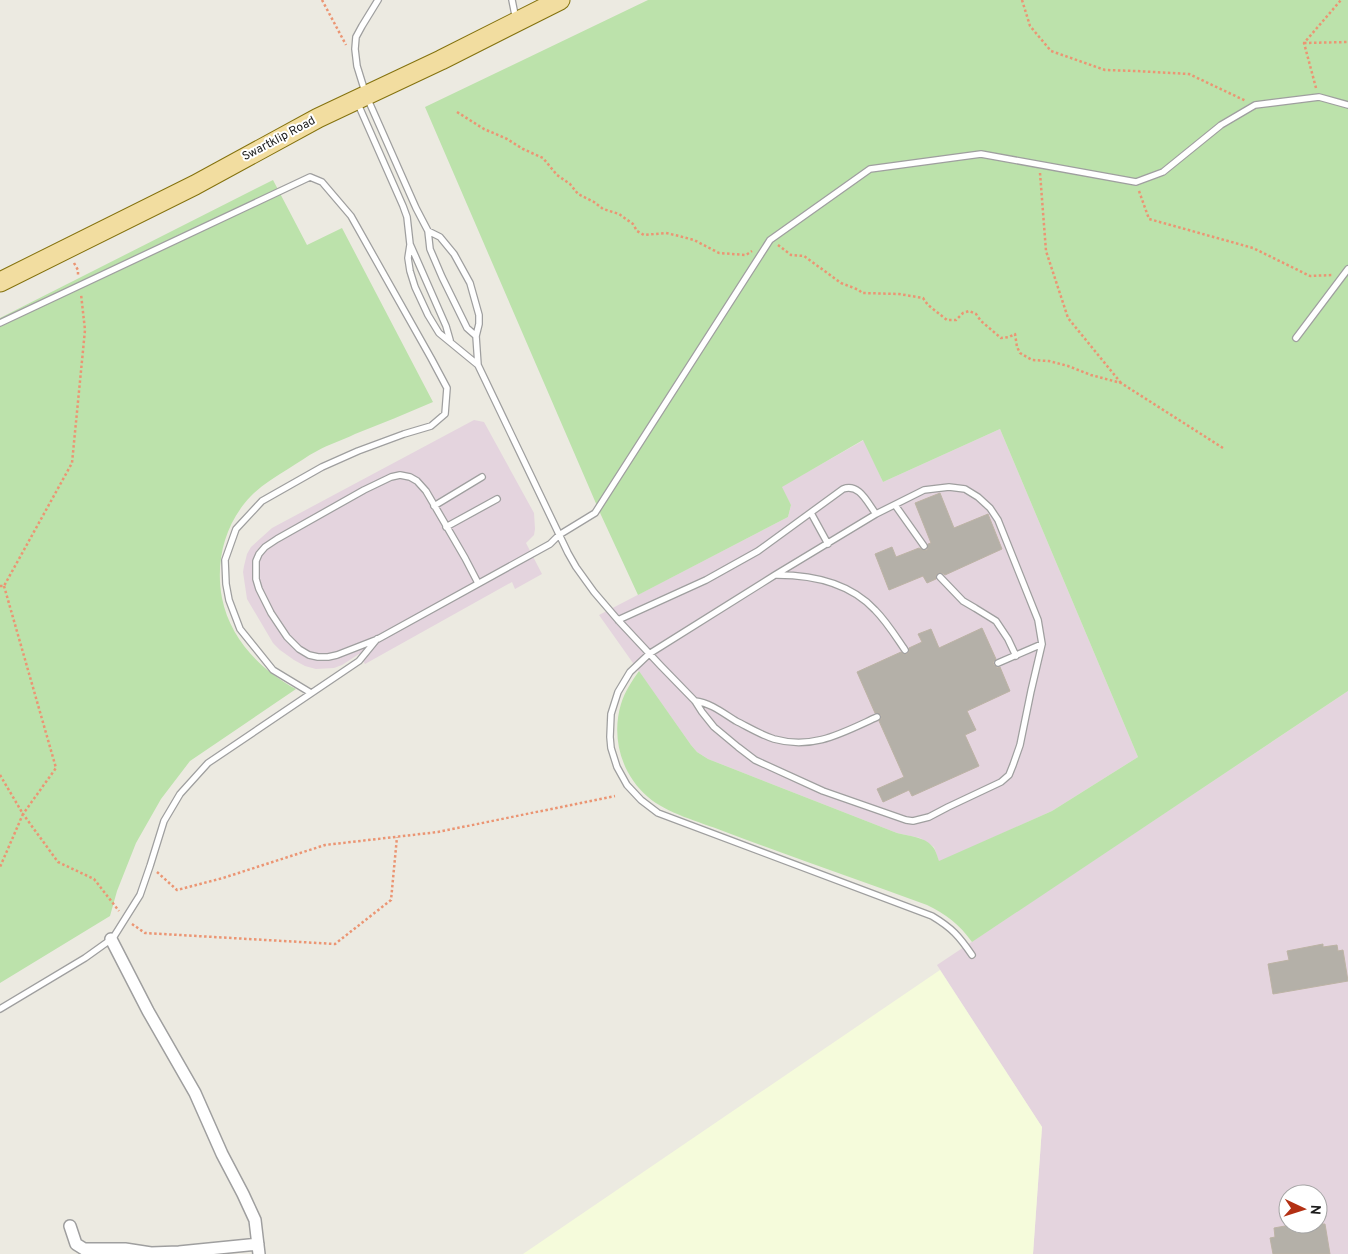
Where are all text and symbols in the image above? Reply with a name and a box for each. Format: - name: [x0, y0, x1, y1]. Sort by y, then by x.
- street label: Swartklip Road: [240, 113, 318, 165]
- north arrow: [1278, 1184, 1328, 1234]
- text: N: [1306, 1204, 1323, 1215]

